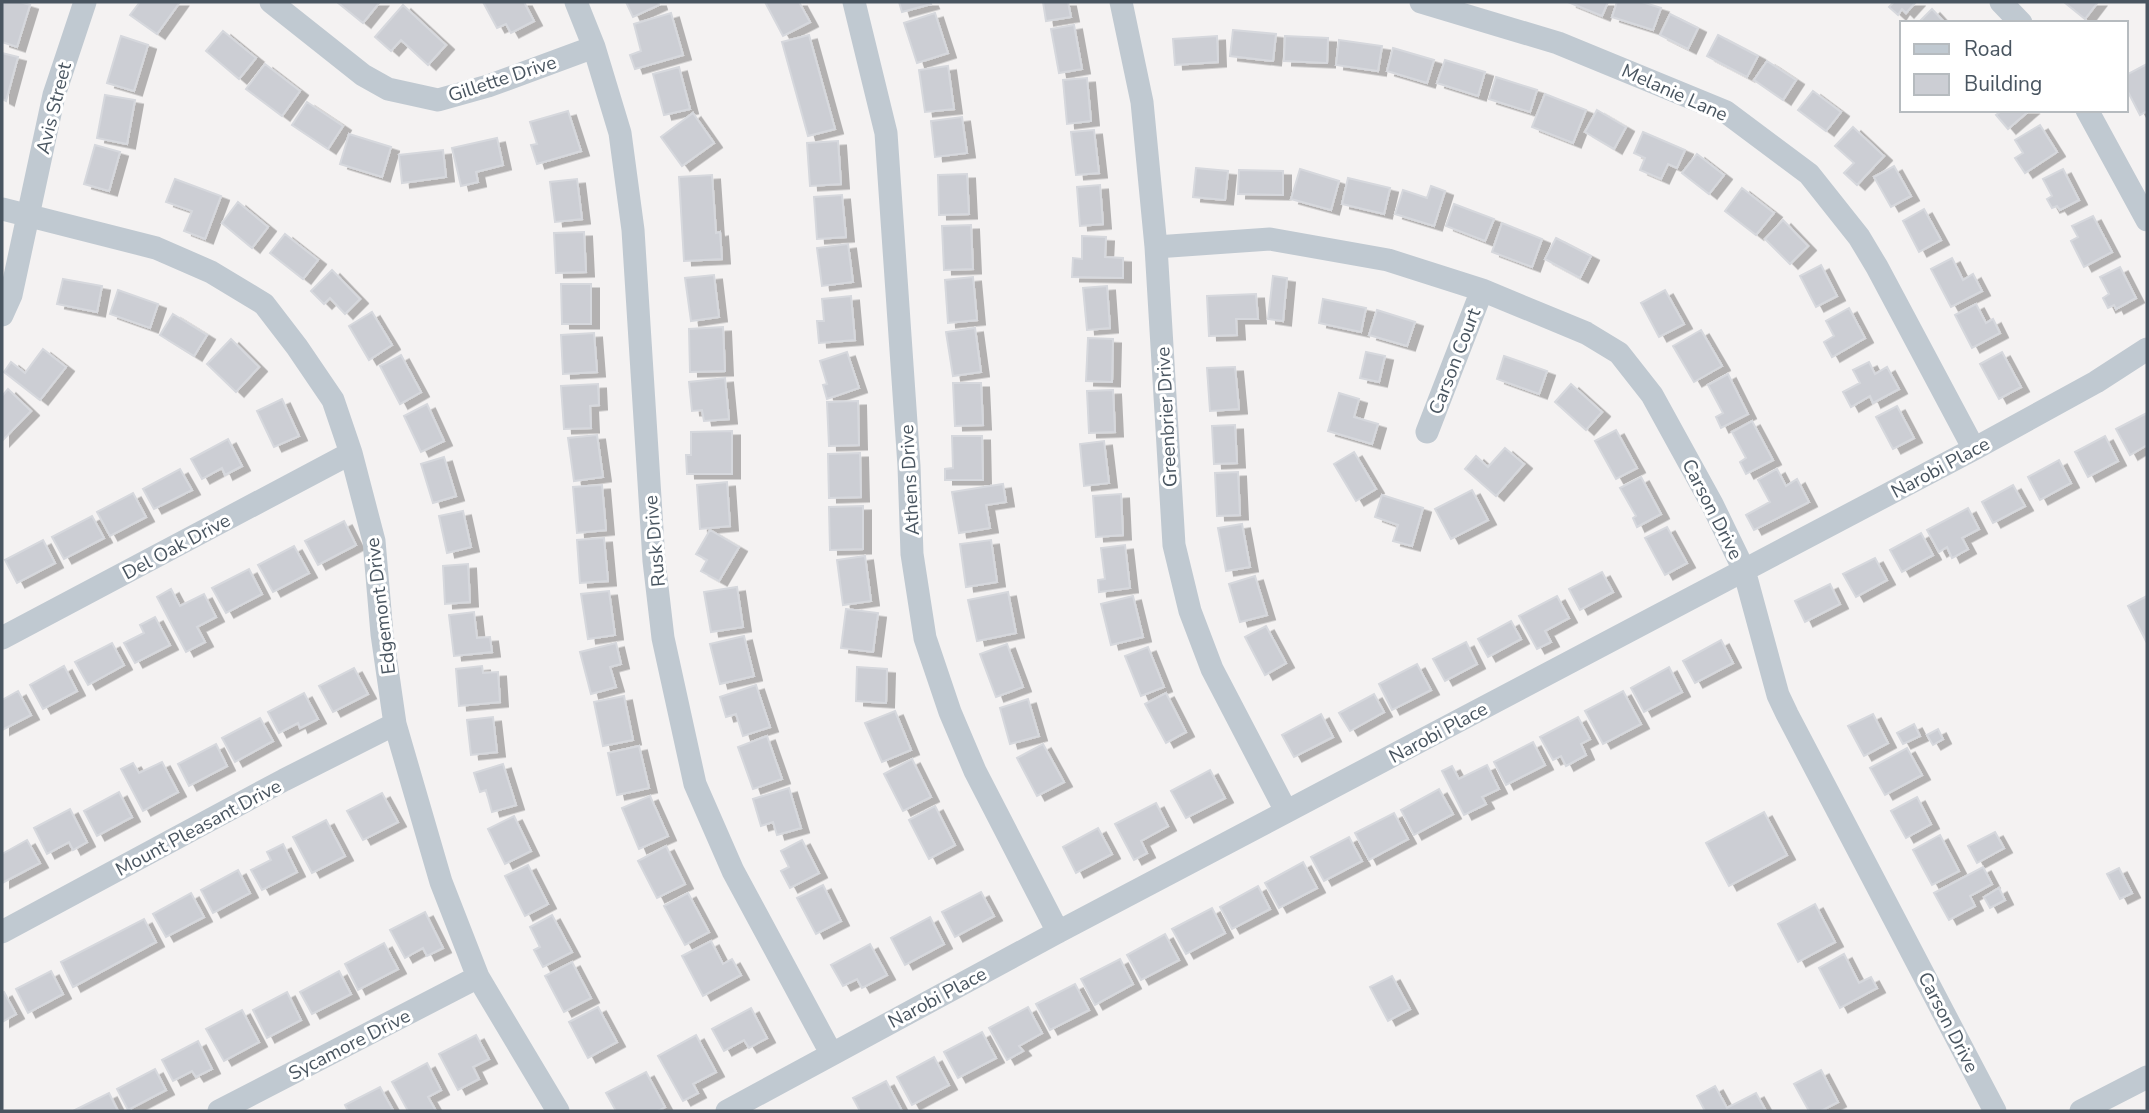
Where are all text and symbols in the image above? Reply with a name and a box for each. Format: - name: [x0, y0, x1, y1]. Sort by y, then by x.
- legend: [1900, 21, 2128, 112]
- text: Road: [1964, 35, 2013, 63]
- street label: Gillette Drive: [445, 49, 560, 109]
- street label: Melanie Lane: [1617, 58, 1732, 128]
- street label: Avis Street: [30, 59, 78, 157]
- text: Building: [1964, 70, 2042, 98]
- street label: Carson Court: [1423, 304, 1487, 418]
- street label: Greenbrier Drive: [1150, 346, 1184, 488]
- street label: Athens Drive: [894, 424, 926, 536]
- street label: Narobi Place: [1887, 431, 1994, 505]
- street label: Carson Drive: [1676, 455, 1749, 564]
- street label: Rusk Drive: [638, 494, 672, 588]
- street label: Del Oak Drive: [118, 508, 235, 586]
- street label: Edgemont Drive: [360, 536, 402, 676]
- street label: Narobi Place: [1385, 696, 1492, 770]
- street label: Mount Pleasant Drive: [111, 773, 286, 883]
- street label: Narobi Place: [884, 961, 991, 1035]
- street label: Carson Drive: [1912, 968, 1985, 1077]
- street label: Sycamore Drive: [284, 1003, 415, 1087]

